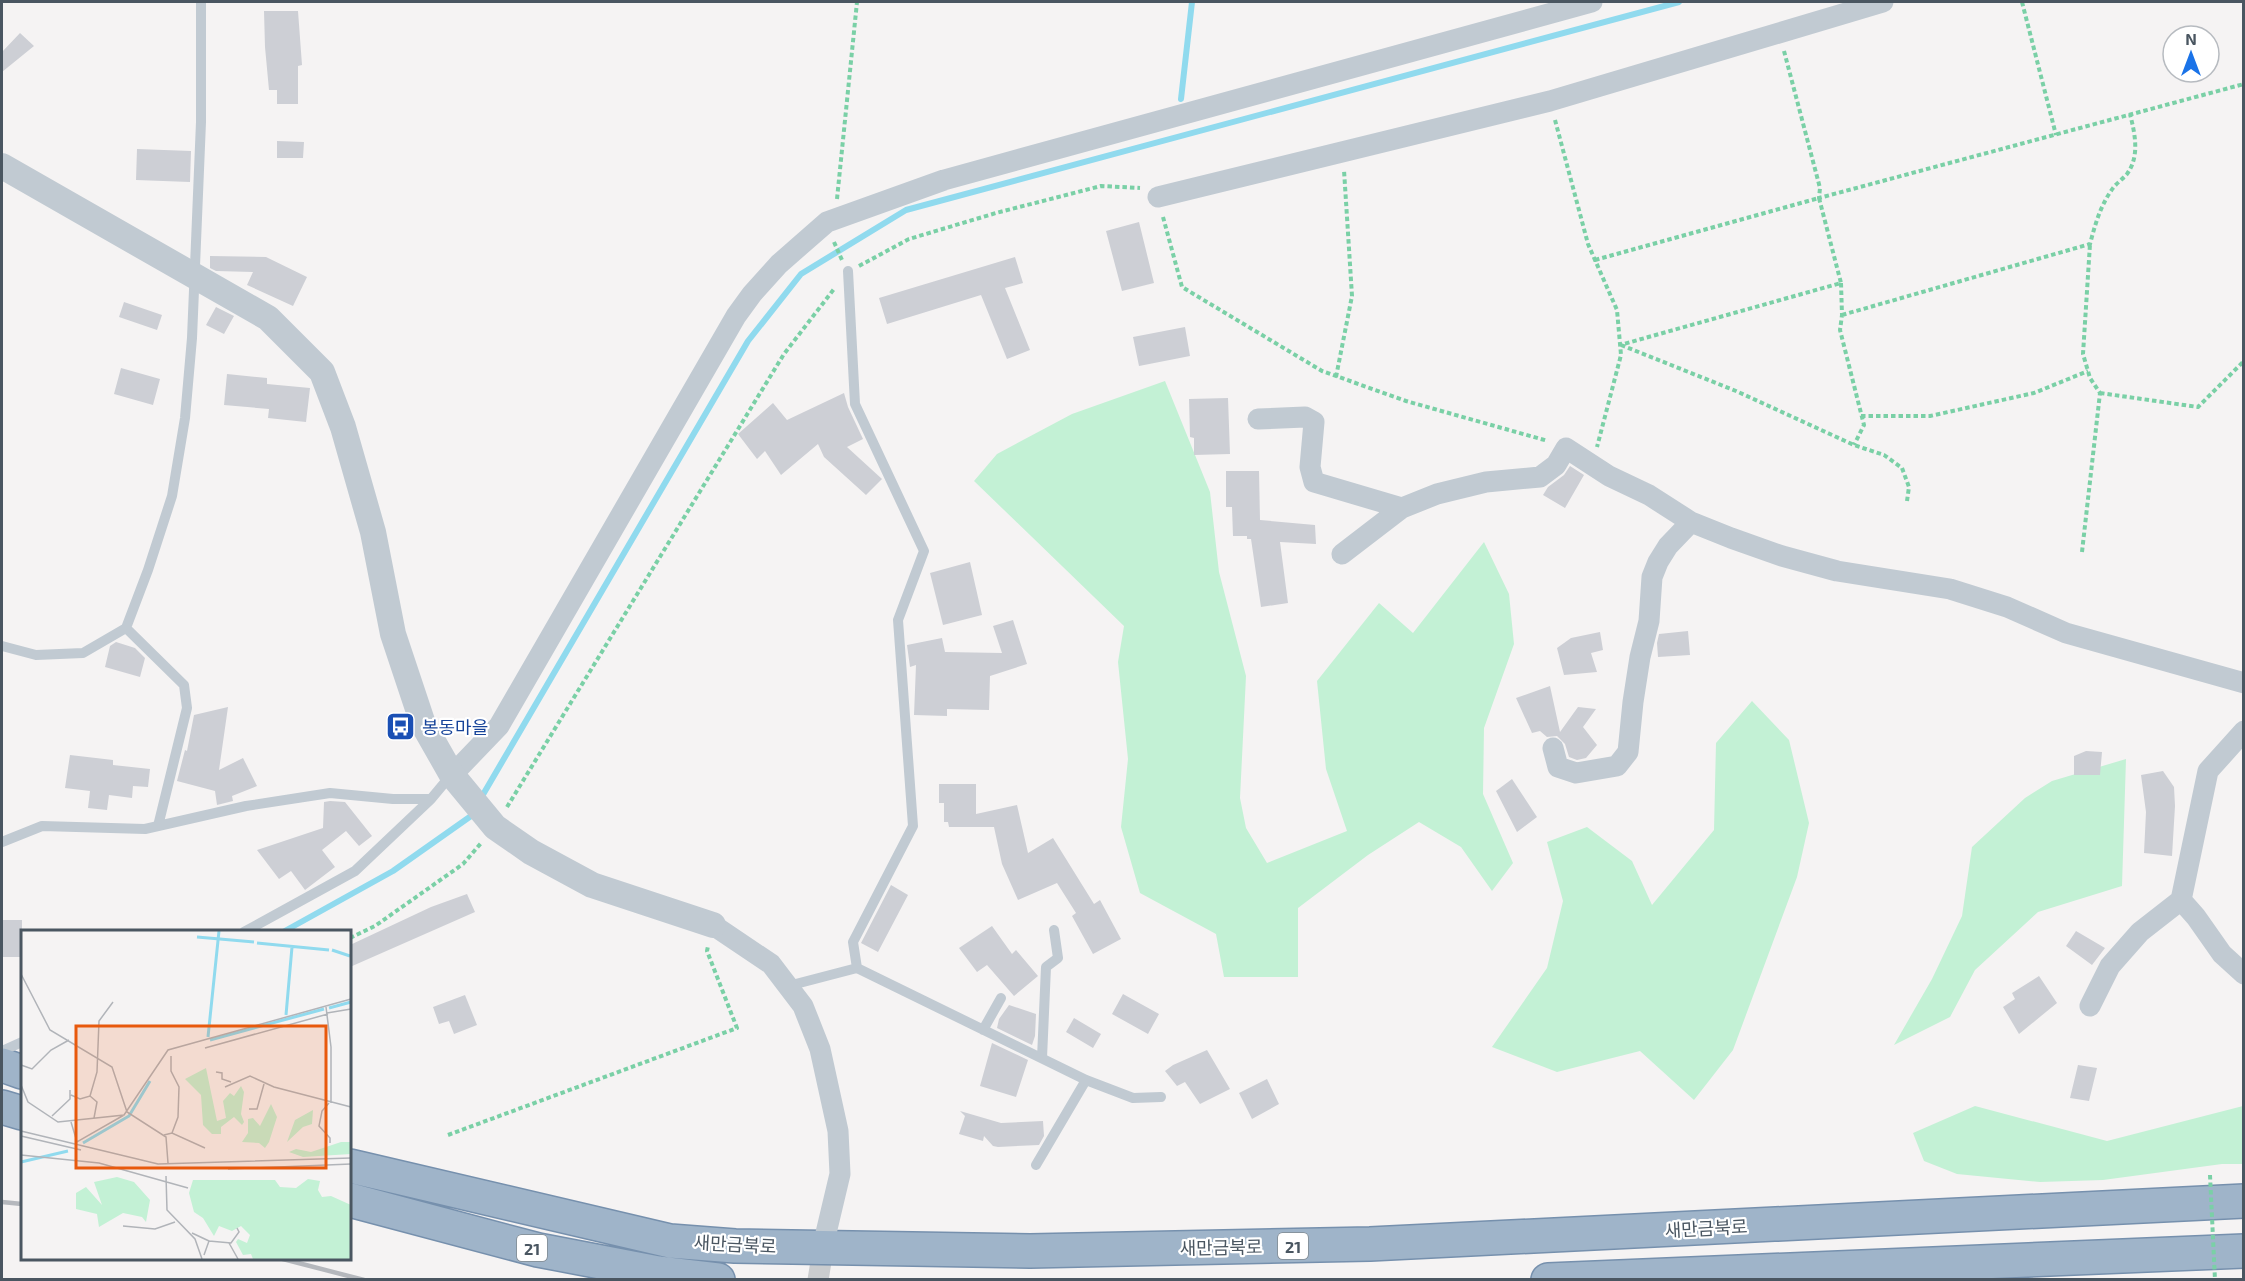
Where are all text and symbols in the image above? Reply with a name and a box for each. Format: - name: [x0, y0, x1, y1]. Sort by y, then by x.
- north arrow: [2161, 24, 2221, 84]
- text: N: [2185, 29, 2197, 48]
- bus stop icon: 봉동마을: [385, 711, 417, 743]
- place label: 봉동마을: [422, 716, 488, 738]
- inset map: [21, 930, 351, 1260]
- street label: 새만금북로: [1664, 1215, 1748, 1241]
- street label: 새만금북로: [693, 1231, 777, 1257]
- road number: 21: [1278, 1233, 1308, 1259]
- road number: 21: [517, 1235, 547, 1261]
- street label: 새만금북로: [1179, 1235, 1263, 1259]

